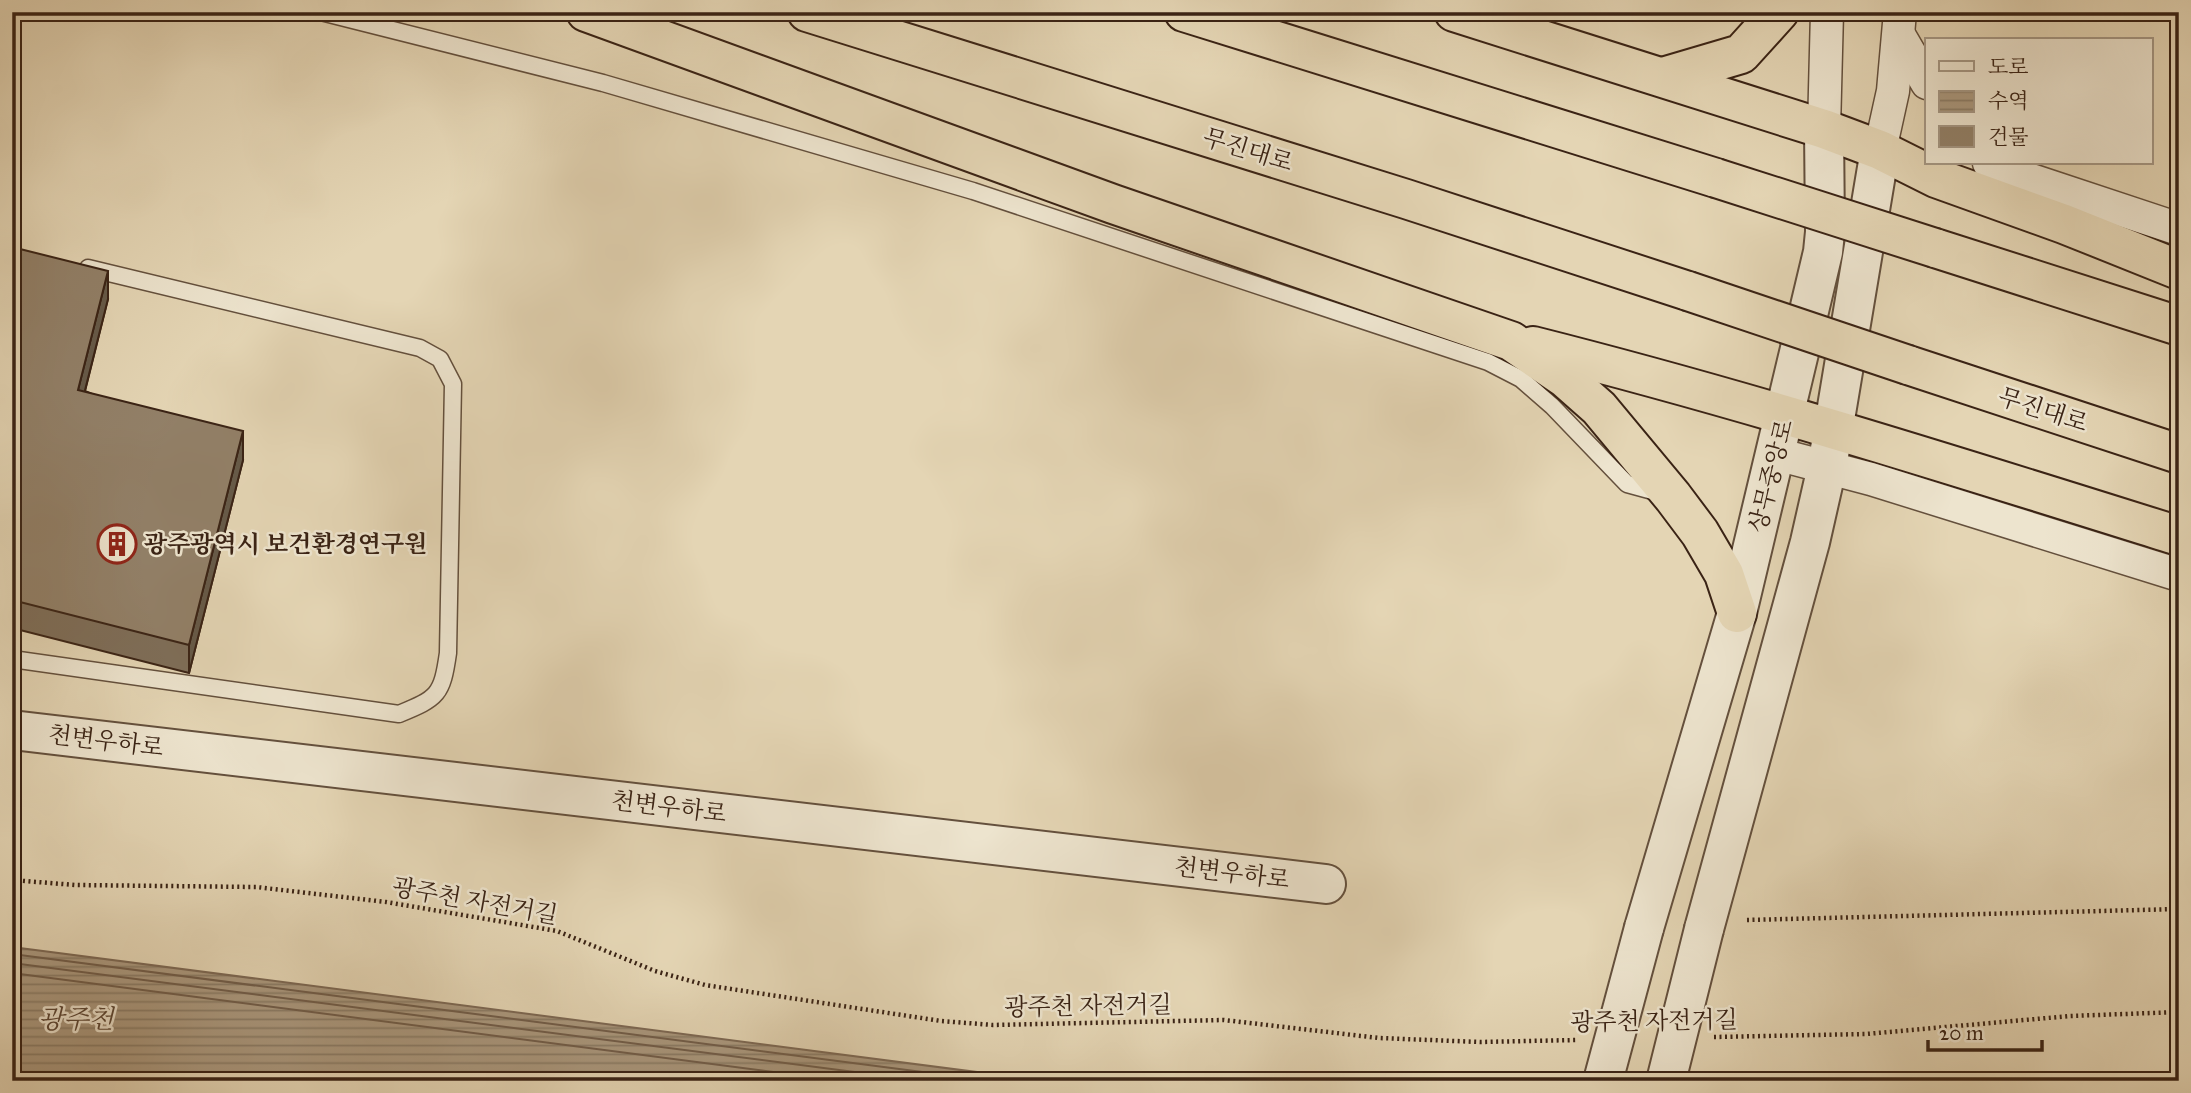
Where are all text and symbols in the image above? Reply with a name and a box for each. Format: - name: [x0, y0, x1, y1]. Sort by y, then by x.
- legend: [1925, 38, 2152, 164]
- text: 도로: [1988, 54, 2029, 80]
- text: 수역: [1988, 88, 2029, 114]
- street label: 무진대로: [1199, 122, 1297, 178]
- text: 건물: [1988, 124, 2029, 150]
- street label: 무진대로: [1994, 381, 2092, 439]
- street label: 상무중앙로: [1742, 416, 1800, 536]
- building icon: 광주광역시 보건환경연구원: [96, 523, 138, 565]
- place label: 광주광역시 보건환경연구원: [144, 529, 427, 559]
- street label: 천변우하로: [47, 719, 165, 763]
- street label: 천변우하로: [610, 785, 728, 829]
- street label: 천변우하로: [1173, 851, 1291, 895]
- street label: 광주천 자전거길: [390, 872, 560, 930]
- street label: 광주천 자전거길: [1004, 990, 1172, 1022]
- water label: 광주천: [38, 1003, 116, 1035]
- street label: 광주천 자전거길: [1570, 1005, 1738, 1037]
- scale bar: [1928, 1009, 2042, 1053]
- text: 20 m: [1939, 1020, 1984, 1046]

